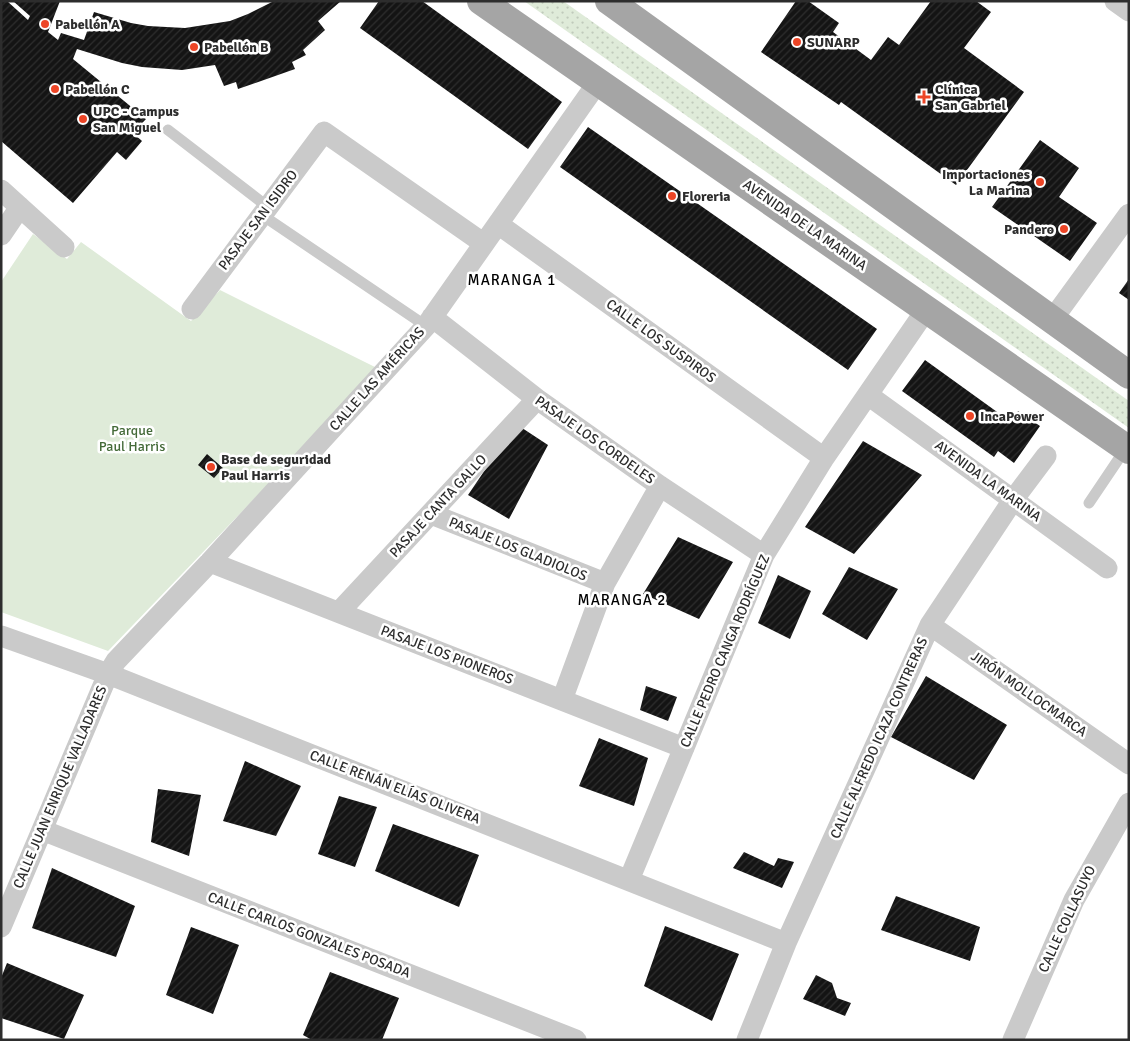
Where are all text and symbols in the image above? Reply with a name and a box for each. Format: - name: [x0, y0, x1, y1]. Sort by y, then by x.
- place label: Pabellón A: [55, 16, 120, 33]
- marker: Pabellón A: [39, 18, 51, 30]
- place label: SUNARP: [807, 34, 860, 51]
- marker: SUNARP: [791, 36, 803, 48]
- place label: Pabellón B: [204, 39, 269, 56]
- marker: Pabellón B: [188, 41, 200, 53]
- place label: Pabellón C: [65, 81, 130, 98]
- place label: Clínica San Gabriel: [935, 81, 1007, 114]
- marker: Pabellón C: [49, 83, 61, 95]
- marker: Clínica San Gabriel: [917, 90, 931, 104]
- place label: UPC - Campus San Miguel: [93, 103, 179, 136]
- marker: UPC - Campus San Miguel: [77, 113, 89, 125]
- place label: Importaciones La Marina: [942, 166, 1030, 199]
- street label: PASAJE SAN ISIDRO: [215, 167, 301, 273]
- street label: AVENIDA DE LA MARINA: [740, 176, 871, 274]
- marker: Importaciones La Marina: [1034, 176, 1046, 188]
- place label: Floreria: [682, 188, 731, 205]
- marker: Floreria: [666, 190, 678, 202]
- place label: Pandero: [1004, 221, 1054, 238]
- marker: Pandero: [1058, 223, 1070, 235]
- district label: MARANGA 1: [468, 271, 556, 289]
- street label: CALLE LOS SUSPIROS: [603, 295, 719, 387]
- street label: CALLE LAS AMÉRICAS: [326, 323, 428, 434]
- street label: PASAJE LOS CORDELES: [532, 392, 658, 488]
- place label: IncaPower: [980, 408, 1045, 425]
- marker: IncaPower: [964, 410, 976, 422]
- park label: Parque Paul Harris: [99, 422, 165, 455]
- street label: AVENIDA LA MARINA: [932, 437, 1045, 526]
- place label: Base de seguridad Paul Harris: [221, 451, 332, 484]
- street label: PASAJE CANTA GALLO: [386, 451, 490, 561]
- marker: Base de seguridad Paul Harris: [205, 461, 217, 473]
- street label: PASAJE LOS GLADIOLOS: [446, 513, 590, 585]
- street label: CALLE PEDRO CANGA RODRÍGUEZ: [677, 552, 774, 750]
- district label: MARANGA 2: [578, 591, 666, 609]
- street label: PASAJE LOS PIONEROS: [378, 622, 516, 688]
- street label: CALLE ALFREDO ICAZA CONTRERAS: [827, 634, 931, 841]
- street label: JIRÓN MOLLOCMARCA: [968, 648, 1091, 741]
- street label: CALLE JUAN ENRIQUE VALLADARES: [9, 683, 111, 891]
- street label: CALLE RENÁN ELÍAS OLIVERA: [307, 747, 483, 828]
- street label: CALLE COLLASUYO: [1035, 863, 1099, 975]
- street label: CALLE CARLOS GONZALES POSADA: [205, 888, 413, 982]

